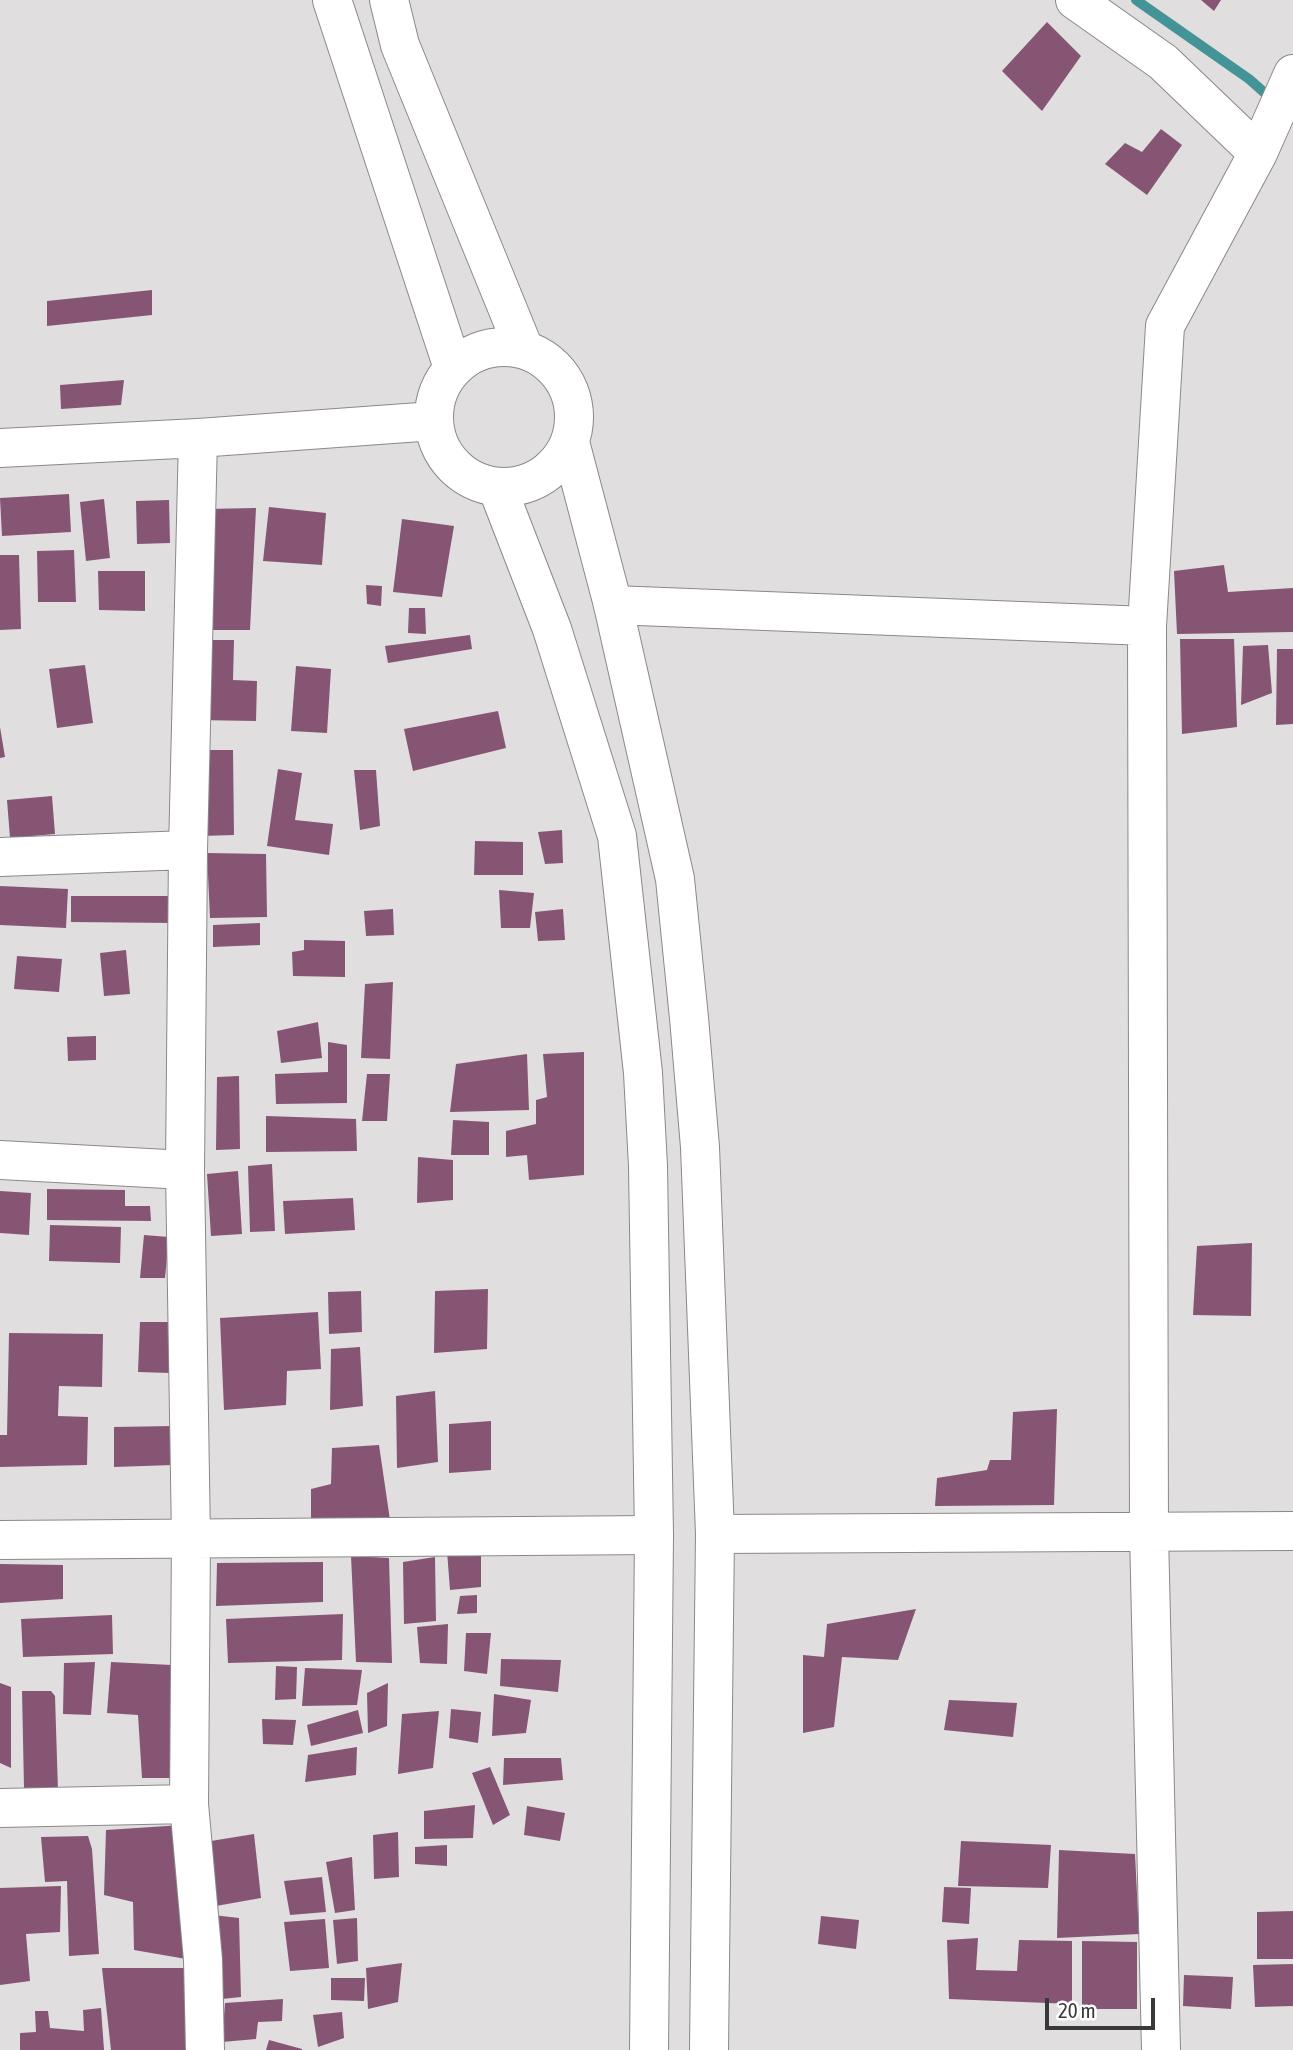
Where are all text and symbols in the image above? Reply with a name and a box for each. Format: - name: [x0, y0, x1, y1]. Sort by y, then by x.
- scale bar: [1048, 1983, 1158, 2027]
- text: 20 m: [1058, 1998, 1096, 2022]

